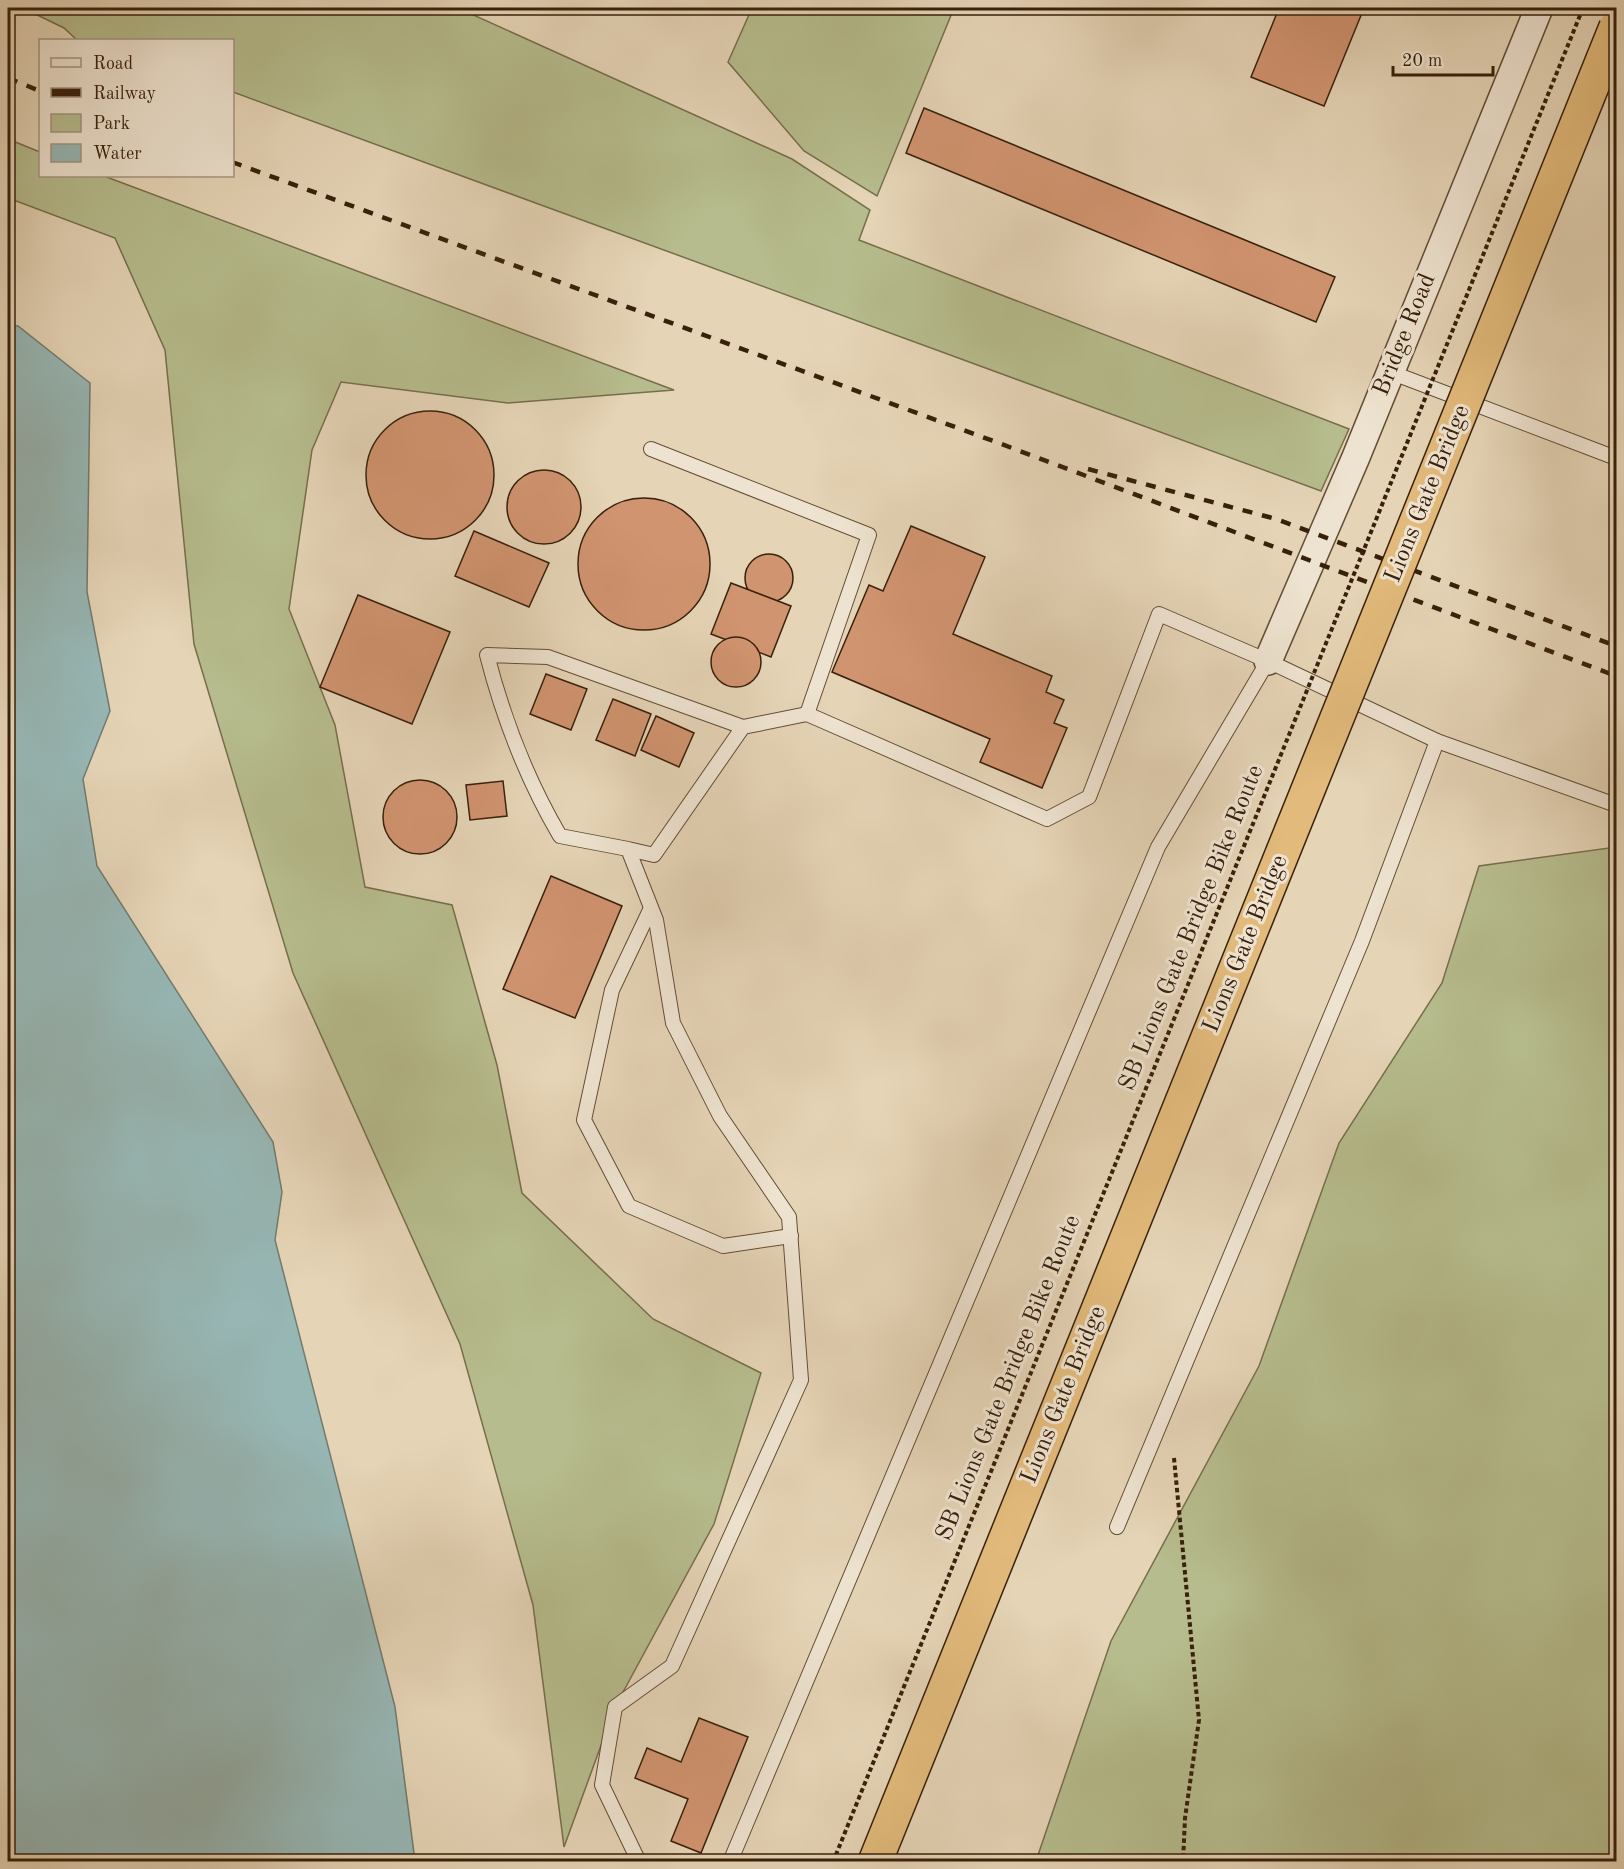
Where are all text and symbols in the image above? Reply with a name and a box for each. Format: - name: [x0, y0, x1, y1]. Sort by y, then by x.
- legend: [39, 39, 234, 177]
- scale bar: [1393, 39, 1494, 77]
- text: 20 m: [1402, 52, 1442, 70]
- text: Road: [93, 55, 133, 73]
- text: Railway: [93, 85, 156, 103]
- text: Park: [93, 115, 130, 133]
- text: Water: [93, 145, 142, 163]
- street label: Bridge Road: [1370, 270, 1440, 400]
- street label: Lions Gate Bridge: [1381, 402, 1475, 586]
- street label: SB Lions Gate Bridge Bike Route: [1113, 761, 1271, 1095]
- street label: Lions Gate Bridge: [1197, 851, 1295, 1037]
- street label: SB Lions Gate Bridge Bike Route: [930, 1211, 1088, 1545]
- street label: Lions Gate Bridge: [1015, 1302, 1113, 1488]

